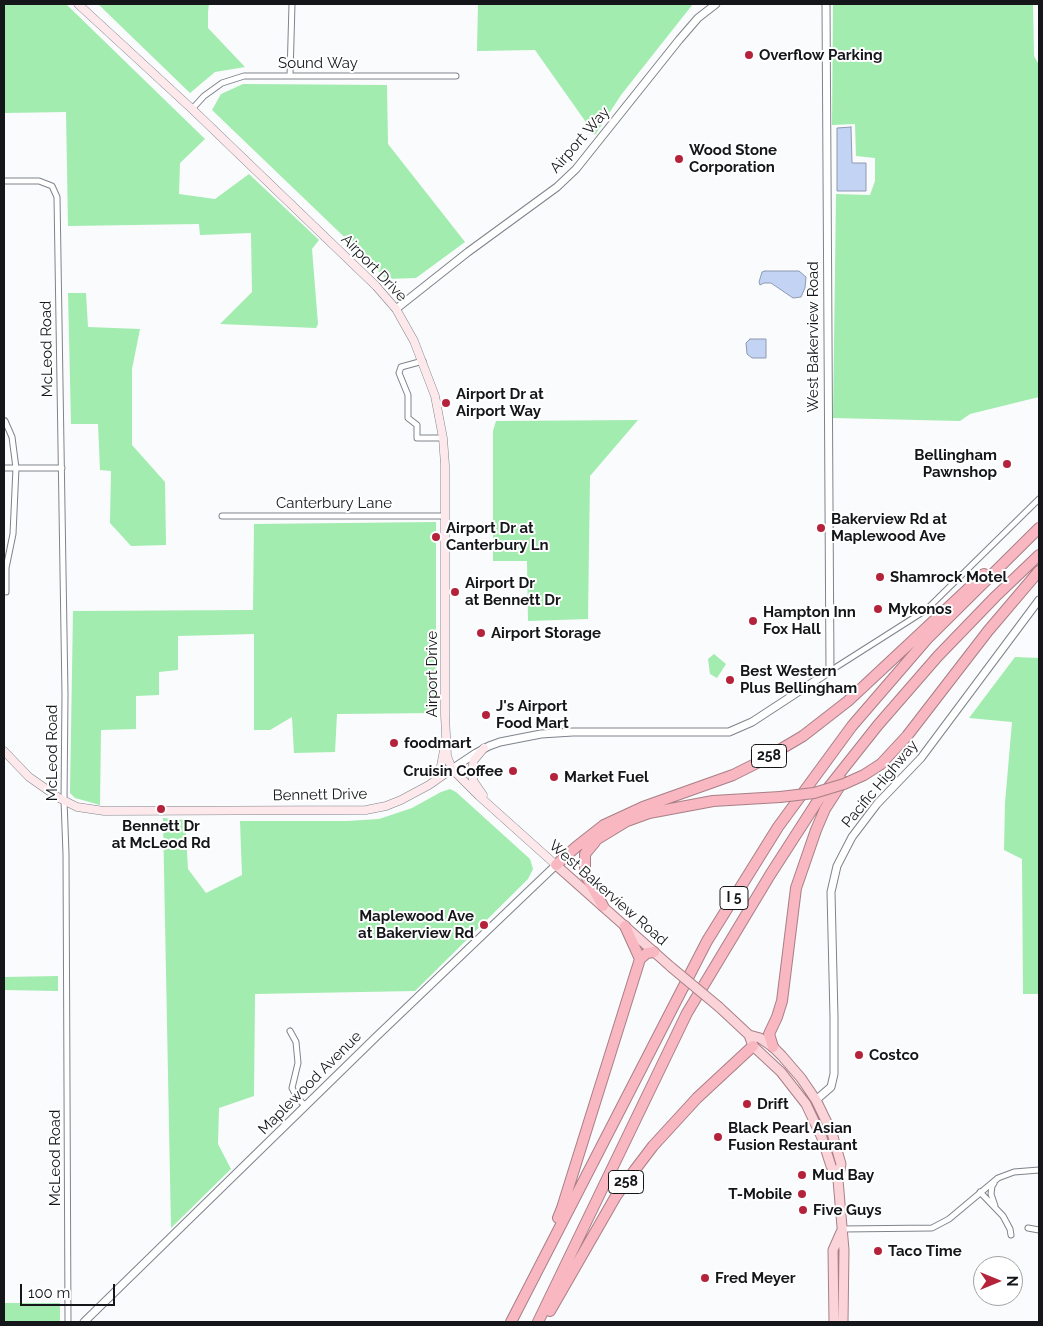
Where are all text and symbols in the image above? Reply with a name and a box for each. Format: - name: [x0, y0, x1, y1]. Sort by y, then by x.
- place label: Overflow Parking: [759, 46, 882, 64]
- marker: Overflow Parking: [743, 49, 755, 61]
- street label: Sound Way: [278, 54, 358, 72]
- street label: Airport Way: [546, 103, 614, 177]
- place label: Wood Stone Corporation: [689, 141, 777, 176]
- marker: Wood Stone Corporation: [673, 153, 685, 165]
- street label: Airport Drive: [337, 231, 411, 305]
- street label: West Bakerview Road: [804, 261, 822, 413]
- street label: McLeod Road: [37, 300, 57, 398]
- place label: Airport Dr at Airport Way: [456, 385, 544, 420]
- marker: Airport Dr at Airport Way: [440, 397, 452, 409]
- place label: Bellingham Pawnshop: [914, 446, 997, 481]
- marker: Bellingham Pawnshop: [1001, 458, 1013, 470]
- street label: Canterbury Lane: [276, 494, 392, 512]
- place label: Bakerview Rd at Maplewood Ave: [831, 510, 947, 545]
- place label: Airport Dr at Canterbury Ln: [446, 519, 549, 554]
- marker: Bakerview Rd at Maplewood Ave: [815, 522, 827, 534]
- marker: Airport Dr at Canterbury Ln: [430, 531, 442, 543]
- place label: Shamrock Motel: [890, 568, 1007, 586]
- marker: Shamrock Motel: [874, 571, 886, 583]
- place label: Airport Dr at Bennett Dr: [465, 574, 561, 609]
- marker: Airport Dr at Bennett Dr: [449, 586, 461, 598]
- place label: Mykonos: [888, 600, 952, 618]
- place label: Hampton Inn Fox Hall: [763, 603, 856, 638]
- marker: Mykonos: [872, 603, 884, 615]
- marker: Hampton Inn Fox Hall: [747, 615, 759, 627]
- place label: Airport Storage: [491, 624, 601, 642]
- marker: Airport Storage: [475, 627, 487, 639]
- street label: Airport Drive: [423, 631, 441, 717]
- place label: Best Western Plus Bellingham: [740, 662, 857, 697]
- marker: Best Western Plus Bellingham: [724, 674, 736, 686]
- place label: J's Airport Food Mart: [496, 697, 569, 732]
- street label: McLeod Road: [43, 705, 61, 801]
- marker: J's Airport Food Mart: [480, 709, 492, 721]
- place label: foodmart: [404, 734, 471, 752]
- marker: foodmart: [388, 737, 400, 749]
- street label: Pacific Highway: [838, 737, 922, 831]
- road number: 258: [752, 744, 786, 768]
- place label: Cruisin Coffee: [403, 762, 503, 780]
- marker: Cruisin Coffee: [507, 765, 519, 777]
- place label: Market Fuel: [564, 768, 649, 786]
- marker: Market Fuel: [548, 771, 560, 783]
- street label: Bennett Drive: [273, 785, 367, 805]
- marker: Bennett Dr at McLeod Rd: [155, 803, 167, 815]
- place label: Bennett Dr at McLeod Rd: [112, 817, 210, 852]
- street label: West Bakerview Road: [545, 837, 671, 949]
- road number: I 5: [720, 886, 748, 910]
- place label: Maplewood Ave at Bakerview Rd: [358, 907, 474, 942]
- marker: Maplewood Ave at Bakerview Rd: [478, 919, 490, 931]
- street label: Maplewood Avenue: [255, 1028, 365, 1138]
- place label: Costco: [869, 1046, 919, 1064]
- marker: Costco: [853, 1049, 865, 1061]
- place label: Drift: [757, 1095, 789, 1113]
- marker: Drift: [741, 1098, 753, 1110]
- street label: McLeod Road: [46, 1110, 64, 1206]
- place label: Black Pearl Asian Fusion Restaurant: [728, 1119, 857, 1154]
- marker: Black Pearl Asian Fusion Restaurant: [712, 1131, 724, 1143]
- place label: Mud Bay: [812, 1166, 874, 1184]
- marker: Mud Bay: [796, 1169, 808, 1181]
- road number: 258: [608, 1170, 644, 1194]
- place label: T-Mobile: [728, 1185, 792, 1203]
- marker: T-Mobile: [796, 1188, 808, 1200]
- place label: Five Guys: [813, 1201, 882, 1219]
- marker: Five Guys: [797, 1204, 809, 1216]
- place label: Taco Time: [888, 1242, 962, 1260]
- marker: Taco Time: [872, 1245, 884, 1257]
- north arrow: [973, 1256, 1023, 1306]
- place label: Fred Meyer: [715, 1269, 796, 1287]
- marker: Fred Meyer: [699, 1272, 711, 1284]
- scale bar: [22, 1274, 118, 1306]
- text: N: [1004, 1276, 1020, 1286]
- text: 100 m: [28, 1284, 70, 1302]

